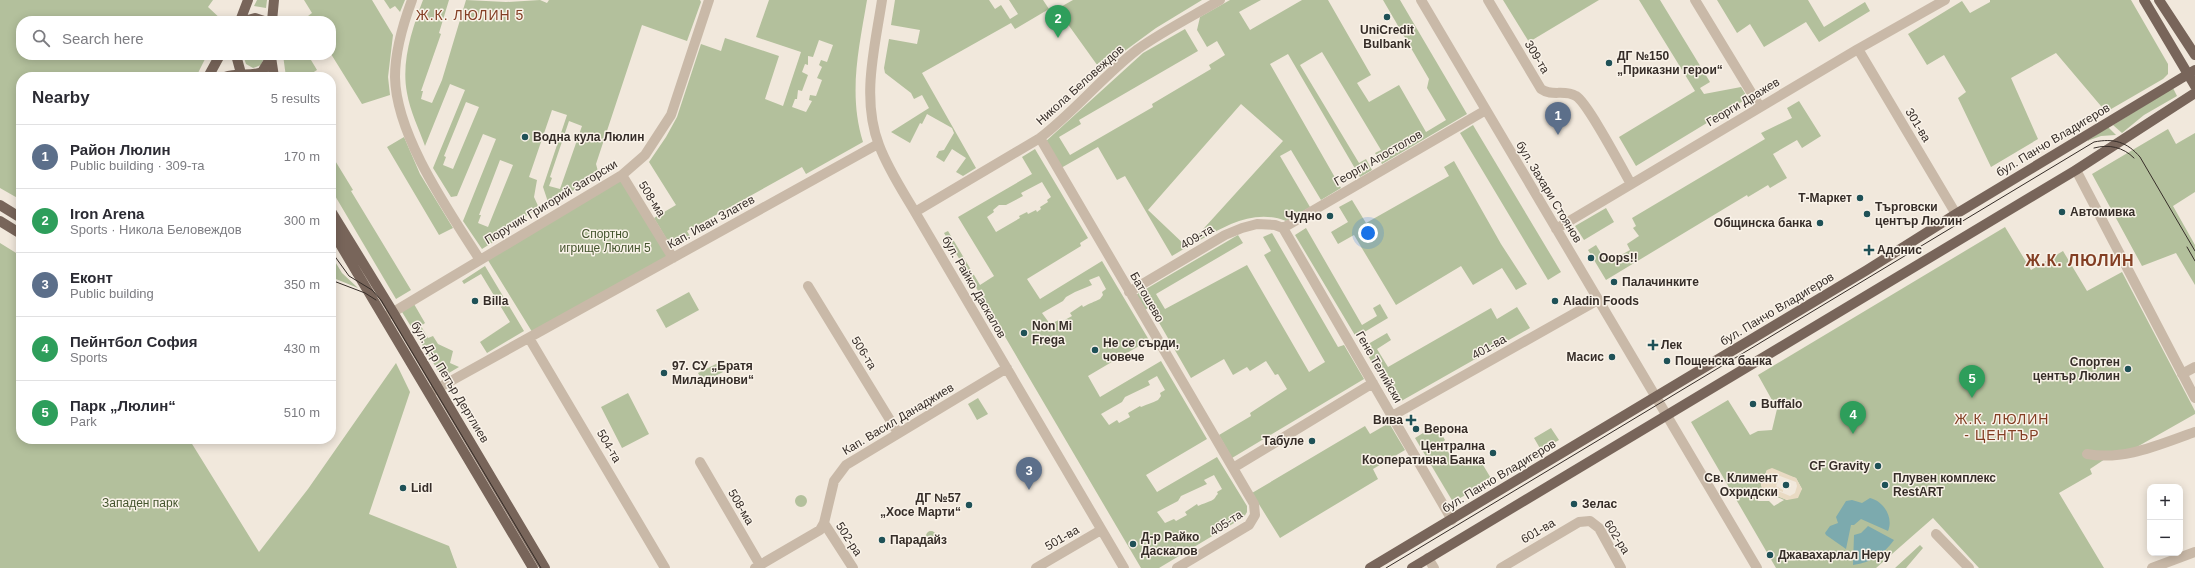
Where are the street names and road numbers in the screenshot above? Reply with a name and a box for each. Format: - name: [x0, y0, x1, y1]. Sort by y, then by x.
- street label: 309-та: [1522, 38, 1552, 76]
- street label: Никола Беловеждов: [1033, 42, 1127, 128]
- street label: Георги Дражев: [1704, 75, 1782, 129]
- street label: бул. Панчо Владигеров: [1994, 100, 2112, 180]
- street label: 301-ва: [1902, 106, 1934, 145]
- street label: Георги Апостолов: [1332, 127, 1424, 189]
- street label: бул. Захари Стоянов: [1513, 139, 1585, 245]
- street label: Поручик Григорий Загорски: [482, 157, 620, 247]
- street label: 508-ма: [636, 179, 668, 219]
- street label: Кап. Иван Златев: [665, 192, 757, 252]
- street label: 409-та: [1178, 222, 1216, 252]
- street label: бул. Райко Даскалов: [939, 233, 1009, 341]
- street label: Батошево: [1127, 269, 1167, 325]
- street label: бул. Панчо Владигеров: [1718, 269, 1836, 349]
- street label: бул. Д-р Петър Дертлиев: [408, 319, 492, 445]
- street label: Гене Телийски: [1353, 329, 1405, 405]
- street label: 401-ва: [1469, 332, 1509, 362]
- street label: 506-та: [849, 334, 880, 372]
- street label: Кап. Васил Данаджиев: [840, 380, 956, 458]
- street label: 504-та: [594, 427, 624, 465]
- street label: бул. Панчо Владигеров: [1440, 436, 1558, 516]
- street label: 508-ма: [725, 487, 757, 528]
- street label: 405-та: [1207, 507, 1245, 539]
- street label: 601-ва: [1519, 516, 1558, 546]
- street label: 602-ра: [1601, 517, 1633, 557]
- street label: 502-ра: [833, 520, 865, 559]
- street label: 501-ва: [1043, 523, 1082, 553]

